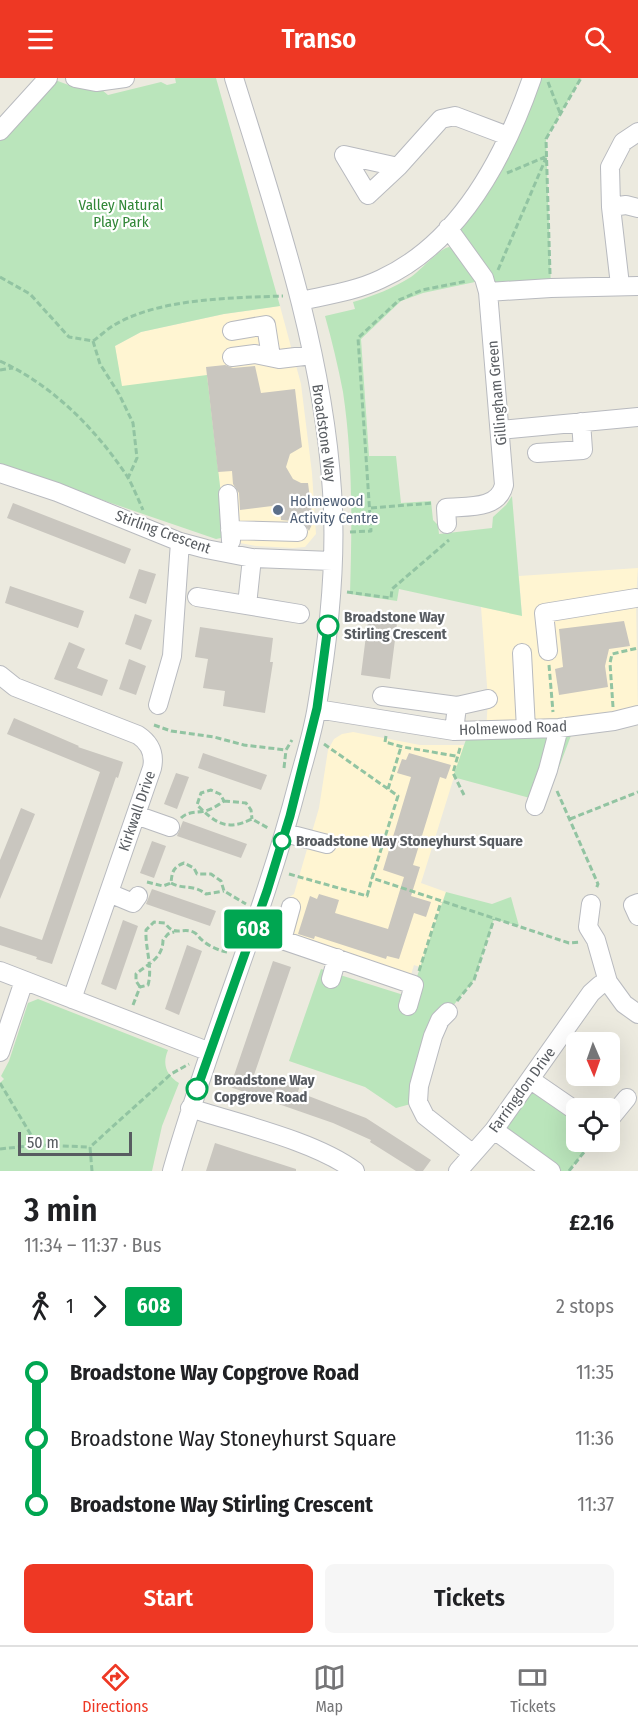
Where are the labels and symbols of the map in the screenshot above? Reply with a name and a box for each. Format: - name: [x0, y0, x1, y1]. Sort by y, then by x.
- park label: Valley Natural Play Park: [79, 196, 163, 231]
- street label: Gillingham Green: [483, 340, 511, 446]
- street label: Broadstone Way: [308, 383, 340, 483]
- place label: Holmewood Activity Centre: [290, 492, 378, 527]
- marker: Holmewood Activity Centre: [271, 503, 285, 517]
- street label: Stirling Crescent: [113, 506, 213, 558]
- place label: Broadstone Way Stirling Crescent: [344, 608, 447, 643]
- marker: Broadstone Way Stirling Crescent: [317, 615, 339, 637]
- street label: Holmewood Road: [459, 717, 567, 739]
- street label: Kirkwall Drive: [115, 768, 159, 854]
- marker: Broadstone Way Stoneyhurst Square: [273, 832, 291, 850]
- place label: Broadstone Way Stoneyhurst Square: [296, 832, 523, 850]
- line badge: 608: [218, 910, 288, 948]
- north arrow: [566, 1032, 620, 1086]
- street label: Farringdon Drive: [485, 1044, 559, 1136]
- place label: Broadstone Way Copgrove Road: [214, 1071, 316, 1106]
- marker: Broadstone Way Copgrove Road: [186, 1078, 208, 1100]
- scale bar: [18, 1129, 132, 1156]

